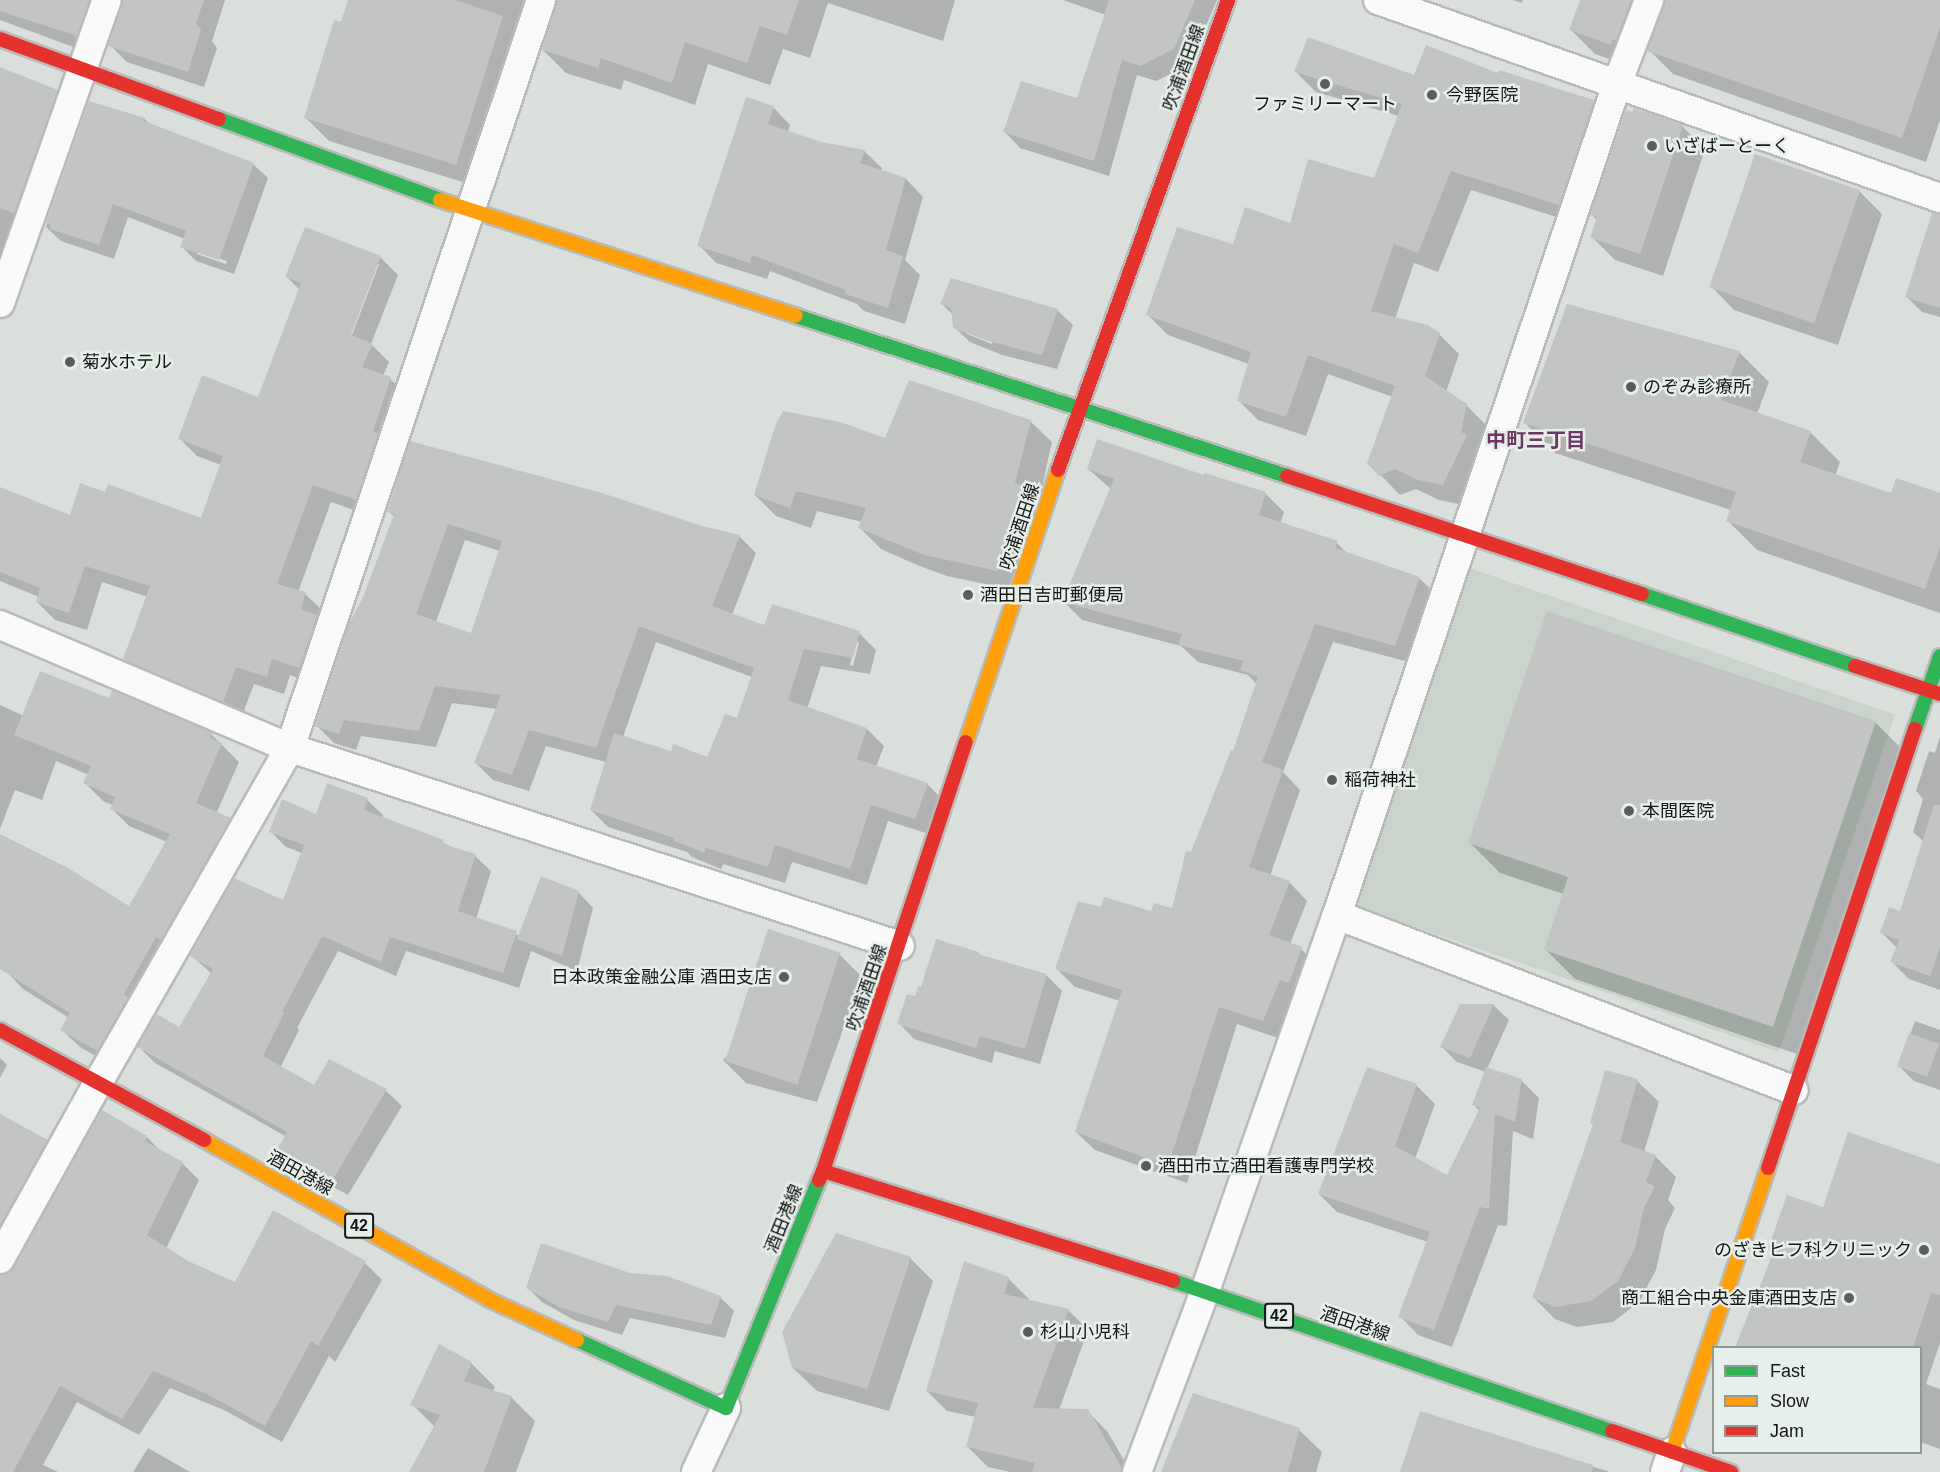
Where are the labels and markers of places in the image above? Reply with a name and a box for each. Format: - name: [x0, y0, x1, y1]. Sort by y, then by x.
- marker: ファミリーマート: [1318, 77, 1332, 91]
- place label: 今野医院: [1446, 84, 1518, 106]
- marker: 今野医院: [1423, 86, 1441, 104]
- place label: ファミリーマート: [1253, 93, 1397, 115]
- place label: いざばーとーく: [1664, 135, 1790, 157]
- marker: いざばーとーく: [1645, 139, 1659, 153]
- place label: 菊水ホテル: [82, 351, 172, 373]
- marker: 菊水ホテル: [63, 355, 77, 369]
- place label: のぞみ診療所: [1643, 376, 1751, 398]
- marker: のぞみ診療所: [1624, 380, 1638, 394]
- place label: 酒田日吉町郵便局: [980, 584, 1124, 606]
- marker: 酒田日吉町郵便局: [961, 588, 975, 602]
- place label: 稲荷神社: [1344, 769, 1416, 791]
- marker: 稲荷神社: [1325, 773, 1339, 787]
- place label: 本間医院: [1642, 800, 1714, 822]
- marker: 本間医院: [1620, 802, 1638, 820]
- place label: 日本政策金融公庫 酒田支店: [551, 966, 772, 988]
- marker: 日本政策金融公庫 酒田支店: [777, 970, 791, 984]
- place label: 酒田市立酒田看護専門学校: [1158, 1155, 1374, 1177]
- marker: 酒田市立酒田看護専門学校: [1139, 1159, 1153, 1173]
- place label: のざきヒフ科クリニック: [1714, 1239, 1912, 1261]
- marker: のざきヒフ科クリニック: [1917, 1243, 1931, 1257]
- place label: 商工組合中央金庫酒田支店: [1621, 1287, 1837, 1309]
- marker: 商工組合中央金庫酒田支店: [1842, 1291, 1856, 1305]
- place label: 杉山小児科: [1040, 1321, 1130, 1343]
- marker: 杉山小児科: [1021, 1325, 1035, 1339]

